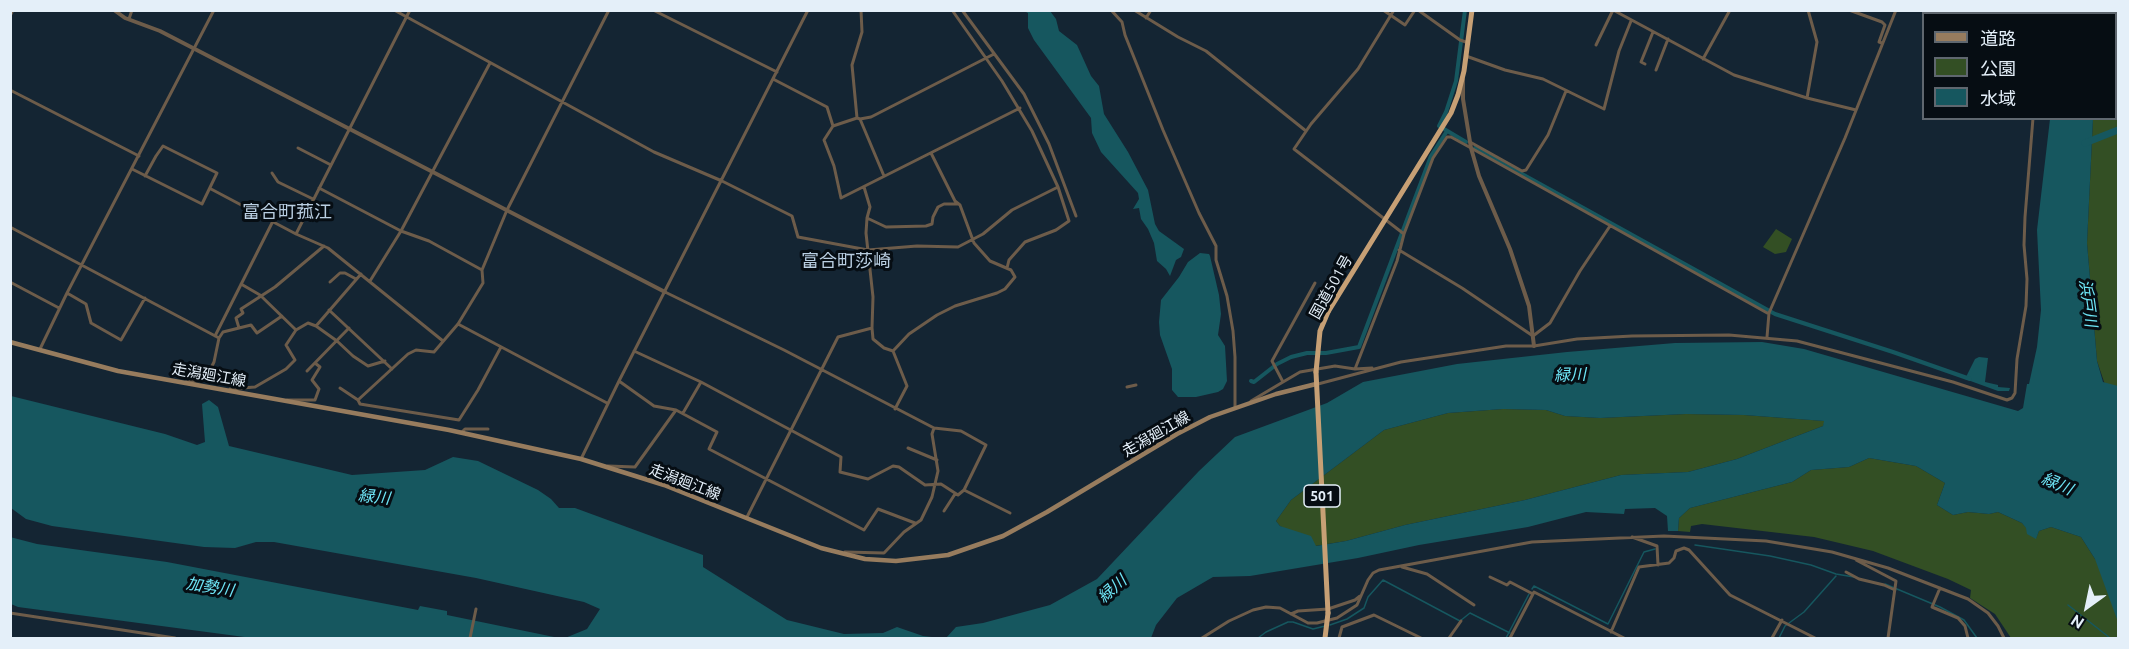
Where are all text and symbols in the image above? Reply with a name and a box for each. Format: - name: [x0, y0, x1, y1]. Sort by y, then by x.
- legend: [1922, 12, 2117, 120]
- text: 道路: [1980, 28, 2016, 48]
- text: 公園: [1980, 58, 2016, 78]
- text: 水域: [1980, 88, 2016, 108]
- district label: 富合町菰江: [242, 201, 332, 223]
- district label: 富合町莎崎: [801, 250, 891, 272]
- street label: 国道501号: [1306, 252, 1356, 322]
- water label: 浜戸川: [2075, 278, 2101, 328]
- street label: 走潟廻江線: [171, 360, 247, 390]
- water label: 緑川: [1554, 365, 1586, 385]
- street label: 走潟廻江線: [1119, 407, 1193, 461]
- street label: 走潟廻江線: [647, 460, 723, 504]
- water label: 緑川: [2039, 469, 2075, 499]
- road number: 501: [1304, 485, 1340, 507]
- water label: 緑川: [357, 486, 391, 508]
- water label: 緑川: [1094, 571, 1130, 607]
- water label: 加勢川: [185, 574, 235, 600]
- north arrow: [2057, 577, 2117, 637]
- text: N: [2067, 611, 2087, 633]

